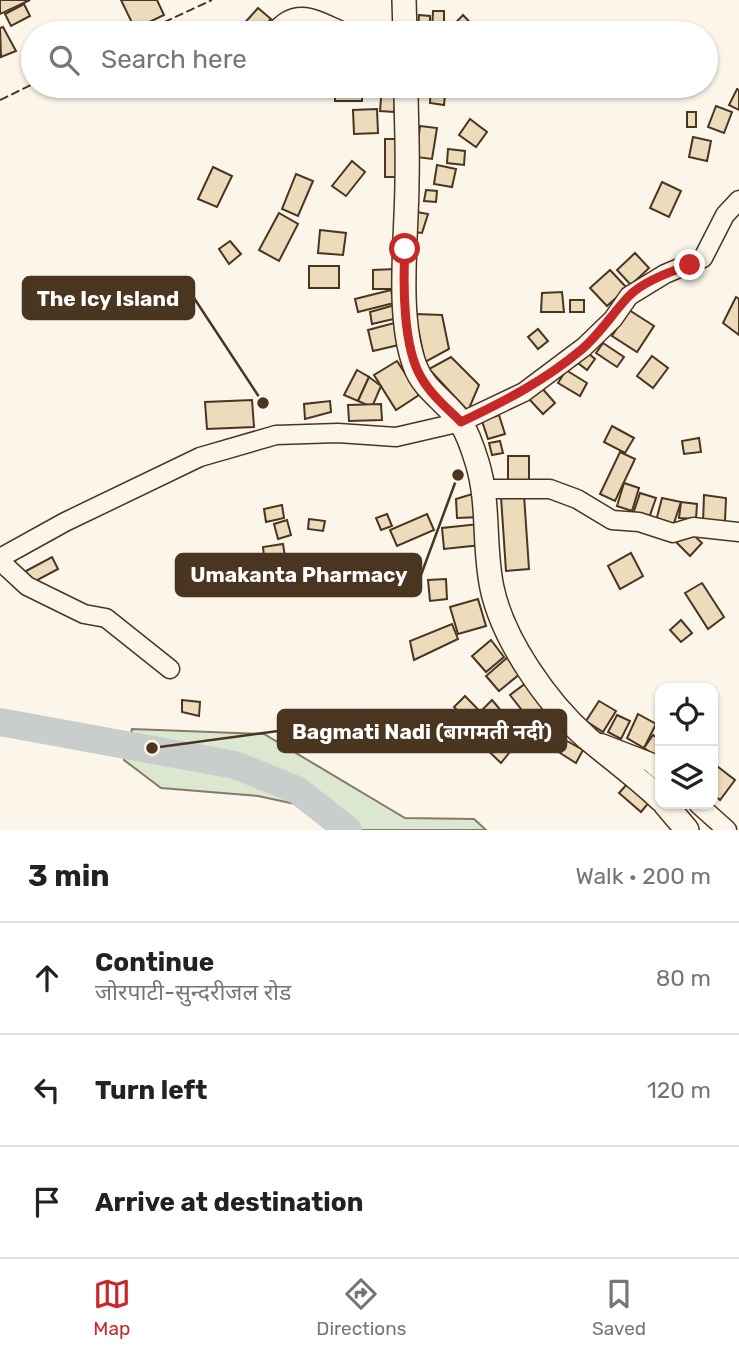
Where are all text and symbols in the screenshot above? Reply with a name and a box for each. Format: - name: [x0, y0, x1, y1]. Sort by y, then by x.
- search box: [21, 21, 718, 98]
- icon: search: [45, 41, 83, 79]
- text: Search here: [101, 44, 247, 75]
- route start: [389, 233, 420, 264]
- route end: [674, 249, 705, 280]
- callout: The Icy Island: [23, 277, 194, 319]
- text: The Icy Island: [37, 286, 179, 311]
- callout: Umakanta Pharmacy: [176, 554, 421, 596]
- text: Umakanta Pharmacy: [190, 562, 408, 587]
- map controls: [655, 683, 718, 809]
- button: locate: [655, 683, 718, 746]
- callout: Bagmati Nadi (बागमती नदी): [278, 710, 566, 752]
- text: Bagmati Nadi (बागमती नदी): [292, 719, 552, 744]
- button: layers: [655, 746, 718, 809]
- text: 3 min: [28, 858, 110, 894]
- text: Walk · 200 m: [576, 862, 711, 890]
- text: Continue: [95, 947, 214, 978]
- icon: ahead: [28, 959, 66, 997]
- text: 80 m: [656, 964, 711, 992]
- text: जोरपाटी-सुन्दरीजल रोड: [95, 978, 291, 1006]
- icon: left: [28, 1071, 66, 1109]
- text: Turn left: [95, 1075, 207, 1106]
- text: 120 m: [647, 1076, 711, 1104]
- icon: arrive: [28, 1183, 66, 1221]
- text: Arrive at destination: [95, 1187, 363, 1218]
- tab: Map: [93, 1275, 131, 1340]
- tab: Directions: [316, 1275, 406, 1340]
- tab: Saved: [592, 1275, 646, 1340]

